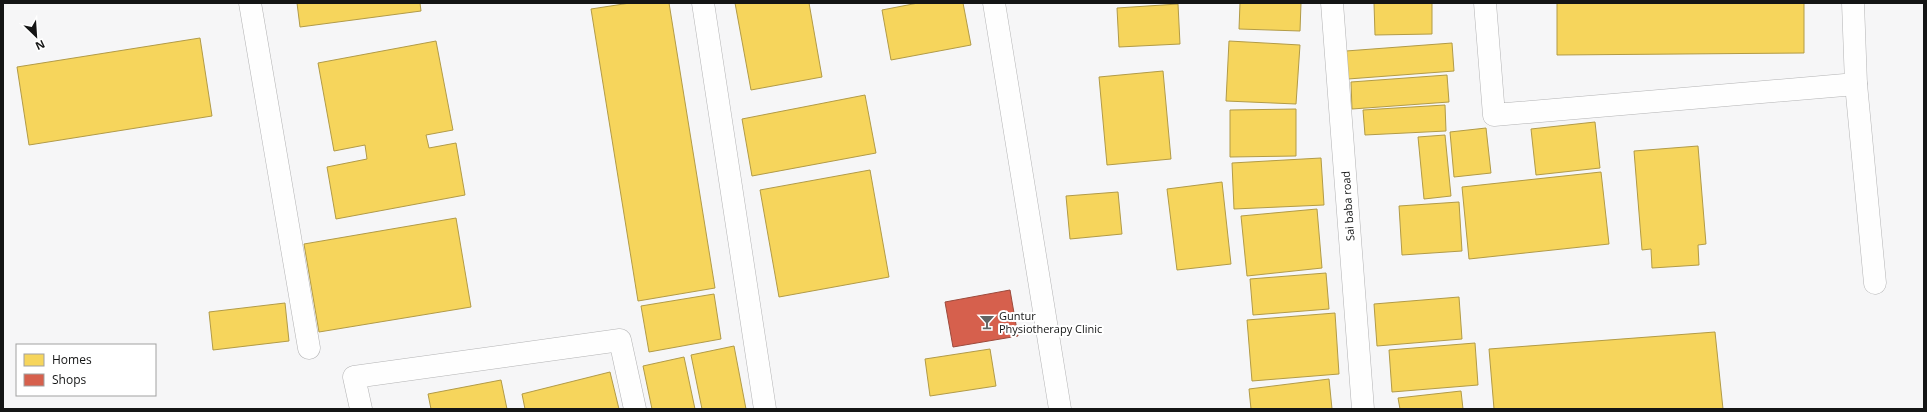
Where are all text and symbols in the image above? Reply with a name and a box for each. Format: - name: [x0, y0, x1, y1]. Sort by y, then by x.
- north arrow: [16, 16, 56, 56]
- text: N: [33, 37, 48, 54]
- street label: Sai baba road: [1338, 170, 1357, 242]
- place label: Guntur Physiotherapy Clinic: [999, 308, 1102, 336]
- bar icon: Guntur Physiotherapy Clinic: [978, 313, 996, 331]
- legend: [16, 344, 156, 396]
- text: Homes: [52, 351, 92, 368]
- text: Shops: [52, 371, 87, 388]

